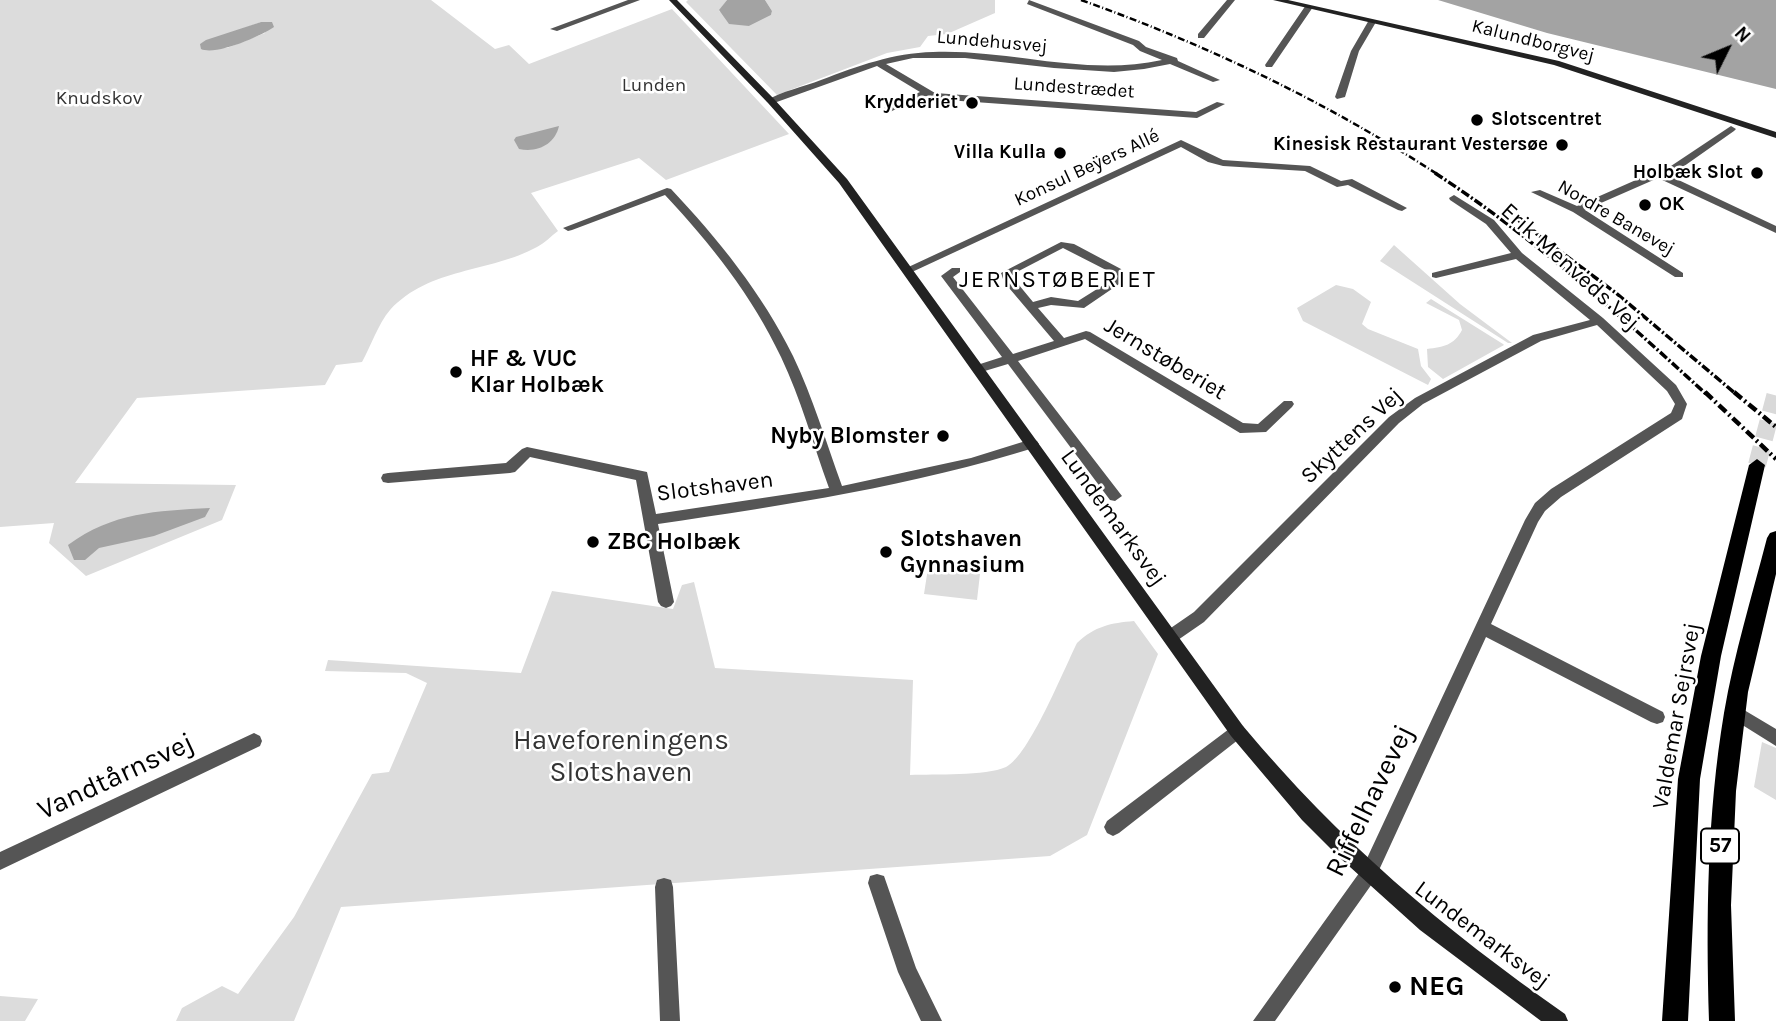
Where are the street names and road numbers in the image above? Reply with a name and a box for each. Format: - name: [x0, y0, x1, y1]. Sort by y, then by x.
- street label: Kalundborgvej: [1469, 15, 1597, 67]
- street label: Lundehusvej: [936, 26, 1048, 58]
- street label: Lundestrædet: [1013, 72, 1135, 104]
- street label: Konsul Beÿers Allé: [1011, 124, 1163, 212]
- street label: Nordre Banevej: [1553, 175, 1679, 261]
- street label: Erik Menveds Vej: [1495, 197, 1645, 337]
- street label: Jernstøberiet: [1099, 312, 1231, 406]
- street label: Skyttens Vej: [1295, 382, 1409, 490]
- street label: Lundemarksvej: [1054, 444, 1172, 592]
- street label: Slotshaven: [655, 466, 775, 508]
- street label: Valdemar Sejrsvej: [1647, 621, 1707, 811]
- street label: Riffelhavevej: [1319, 720, 1421, 882]
- street label: Vandtårnsvej: [32, 726, 200, 828]
- road number: 57: [1701, 828, 1739, 864]
- street label: Lundemarksvej: [1409, 875, 1555, 995]

